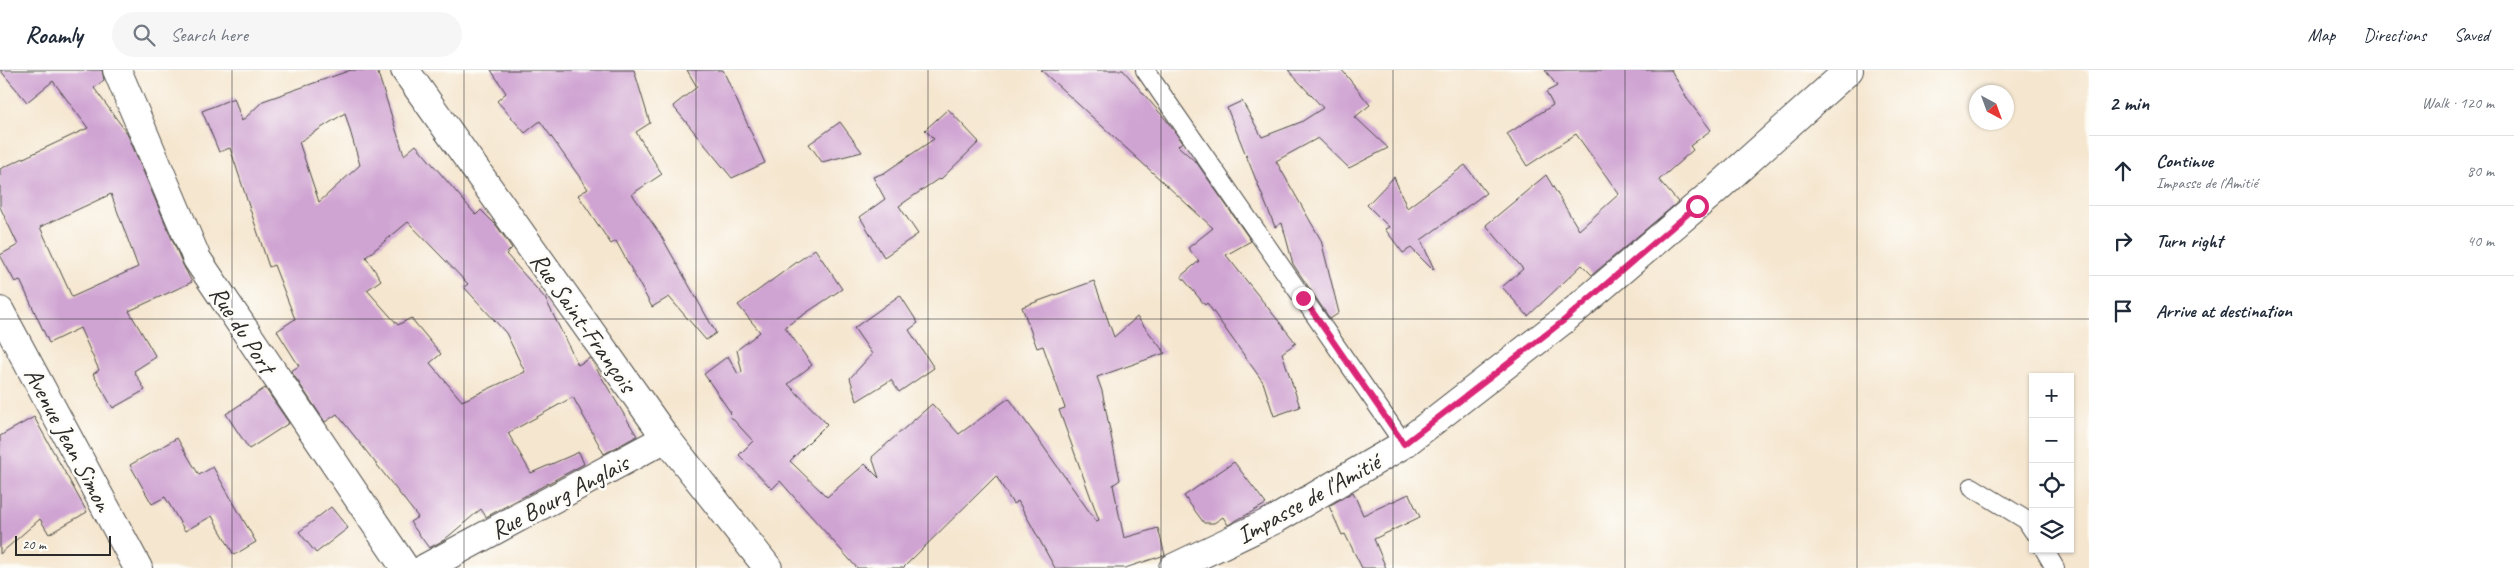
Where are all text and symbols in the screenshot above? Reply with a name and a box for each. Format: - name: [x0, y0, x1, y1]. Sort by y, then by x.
- search box: [112, 12, 462, 57]
- text: Roamly: [25, 20, 82, 50]
- icon: search: [130, 21, 158, 49]
- text: Search here: [170, 23, 248, 47]
- text: Map: [2308, 24, 2335, 46]
- text: Directions: [2363, 24, 2426, 46]
- text: Saved: [2454, 24, 2489, 46]
- north arrow: [1969, 85, 2014, 130]
- text: 2 min: [2109, 90, 2149, 116]
- text: Walk · 120 m: [2422, 93, 2494, 113]
- text: Continue: [2156, 149, 2213, 173]
- icon: ahead: [2109, 157, 2137, 185]
- text: 80 m: [2467, 161, 2494, 181]
- text: Impasse de l'Amitié: [2156, 173, 2258, 193]
- route start: [1686, 195, 1709, 218]
- icon: right: [2109, 227, 2137, 255]
- text: Turn right: [2156, 229, 2223, 253]
- text: 40 m: [2467, 231, 2494, 251]
- street label: Rue Saint-François: [523, 246, 645, 401]
- street label: Rue du Port: [202, 280, 284, 383]
- route end: [1292, 287, 1315, 310]
- icon: arrive: [2109, 297, 2137, 325]
- text: Arrive at destination: [2156, 299, 2292, 323]
- street label: Avenue Jean Simon: [17, 362, 120, 519]
- map controls: [2029, 373, 2074, 553]
- button: +: [2029, 373, 2074, 418]
- button: −: [2029, 418, 2074, 463]
- street label: Impasse de l'Amitié: [1231, 444, 1389, 551]
- street label: Rue Bourg Anglais: [485, 446, 636, 547]
- button: locate: [2029, 463, 2074, 508]
- button: layers: [2029, 508, 2074, 553]
- scale bar: [15, 533, 111, 556]
- text: 20 m: [22, 536, 46, 553]

